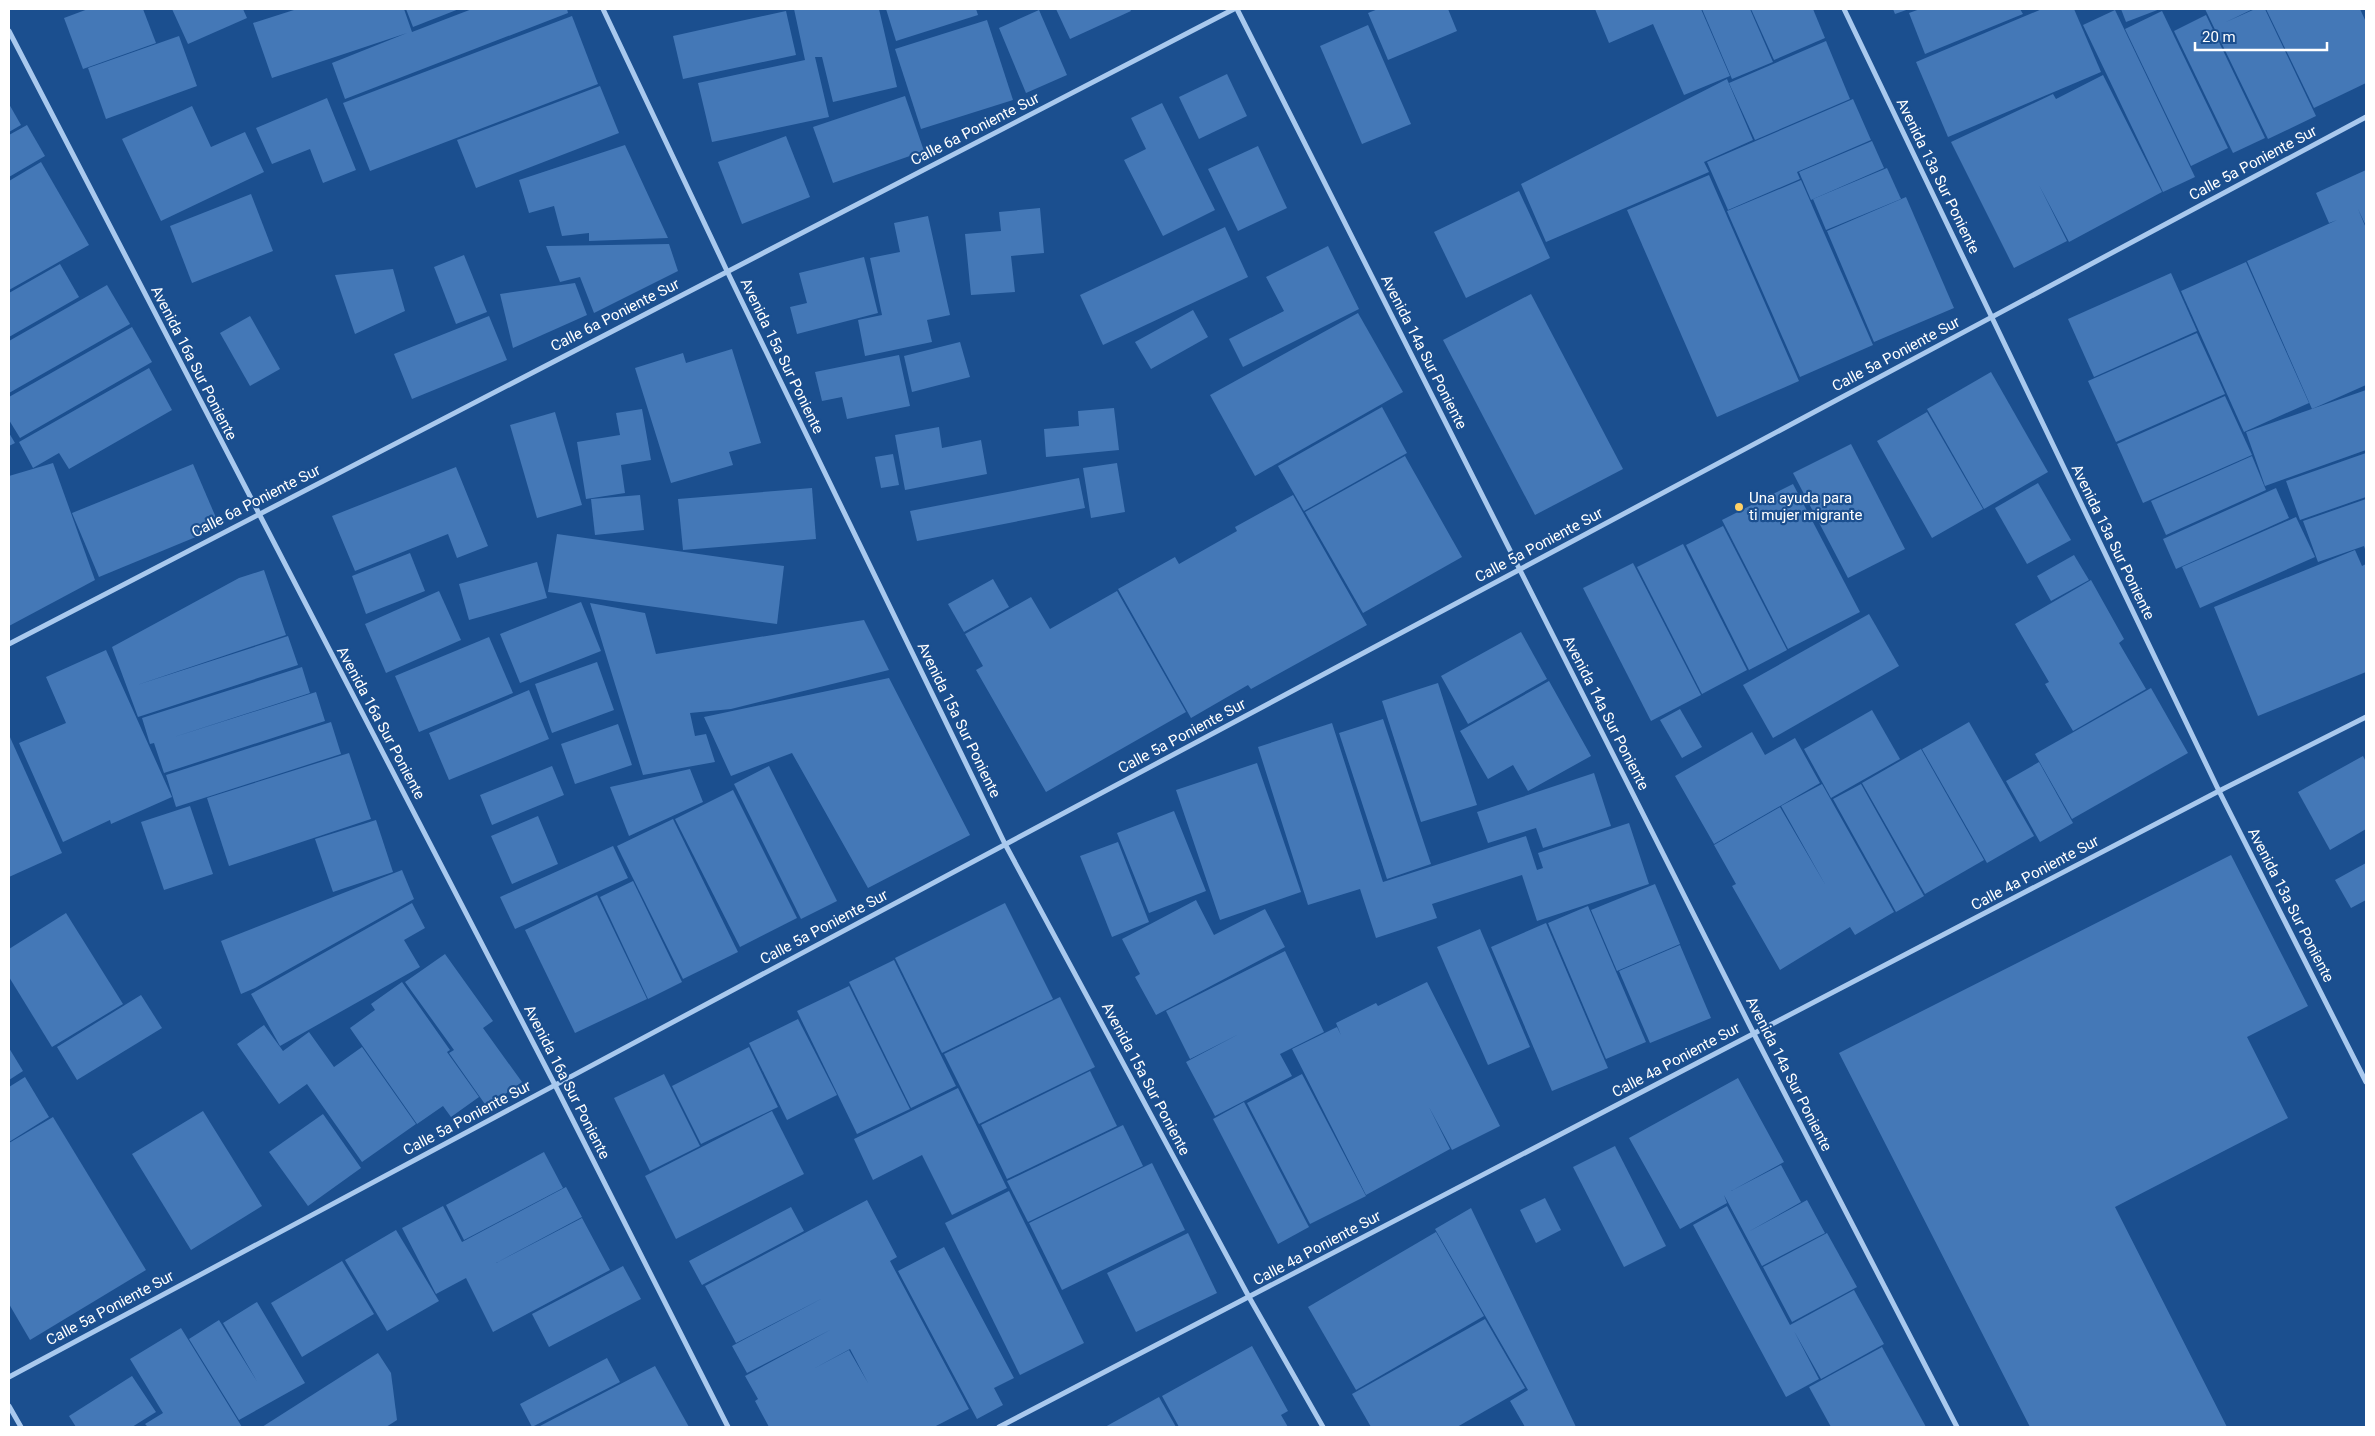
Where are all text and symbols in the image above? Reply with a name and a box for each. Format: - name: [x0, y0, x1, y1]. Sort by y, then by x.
- scale bar: [2195, 20, 2328, 52]
- text: 20 m: [2202, 28, 2236, 46]
- street label: Calle 6a Poniente Sur: [908, 89, 1042, 169]
- street label: Avenida 13a Sur Poniente: [1893, 95, 1983, 257]
- street label: Calle 5a Poniente Sur: [2186, 122, 2320, 204]
- street label: Avenida 14a Sur Poniente: [1377, 272, 1471, 432]
- street label: Calle 6a Poniente Sur: [548, 275, 682, 355]
- street label: Avenida 15a Sur Poniente: [737, 275, 827, 437]
- street label: Avenida 16a Sur Poniente: [147, 283, 241, 443]
- street label: Calle 5a Poniente Sur: [1829, 313, 1963, 395]
- street label: Calle 6a Poniente Sur: [189, 461, 323, 541]
- street label: Avenida 13a Sur Poniente: [2068, 461, 2158, 623]
- place label: Una ayuda para ti mujer migrante: [1749, 489, 1862, 524]
- marker: Una ayuda para ti mujer migrante: [1733, 501, 1745, 513]
- street label: Calle 5a Poniente Sur: [1472, 504, 1606, 586]
- street label: Avenida 14a Sur Poniente: [1559, 633, 1653, 793]
- street label: Avenida 15a Sur Poniente: [914, 639, 1004, 801]
- street label: Avenida 16a Sur Poniente: [333, 644, 429, 803]
- street label: Calle 5a Poniente Sur: [1115, 695, 1249, 777]
- street label: Avenida 13a Sur Poniente: [2244, 825, 2338, 985]
- street label: Calle 4a Poniente Sur: [1968, 832, 2102, 914]
- street label: Calle 5a Poniente Sur: [757, 886, 891, 968]
- street label: Avenida 14a Sur Poniente: [1742, 994, 1836, 1154]
- street label: Avenida 15a Sur Poniente: [1098, 1000, 1194, 1159]
- street label: Avenida 16a Sur Poniente: [520, 1002, 614, 1162]
- street label: Calle 4a Poniente Sur: [1609, 1019, 1743, 1101]
- street label: Calle 5a Poniente Sur: [400, 1077, 534, 1159]
- street label: Calle 4a Poniente Sur: [1250, 1207, 1384, 1289]
- street label: Calle 5a Poniente Sur: [43, 1267, 177, 1349]

